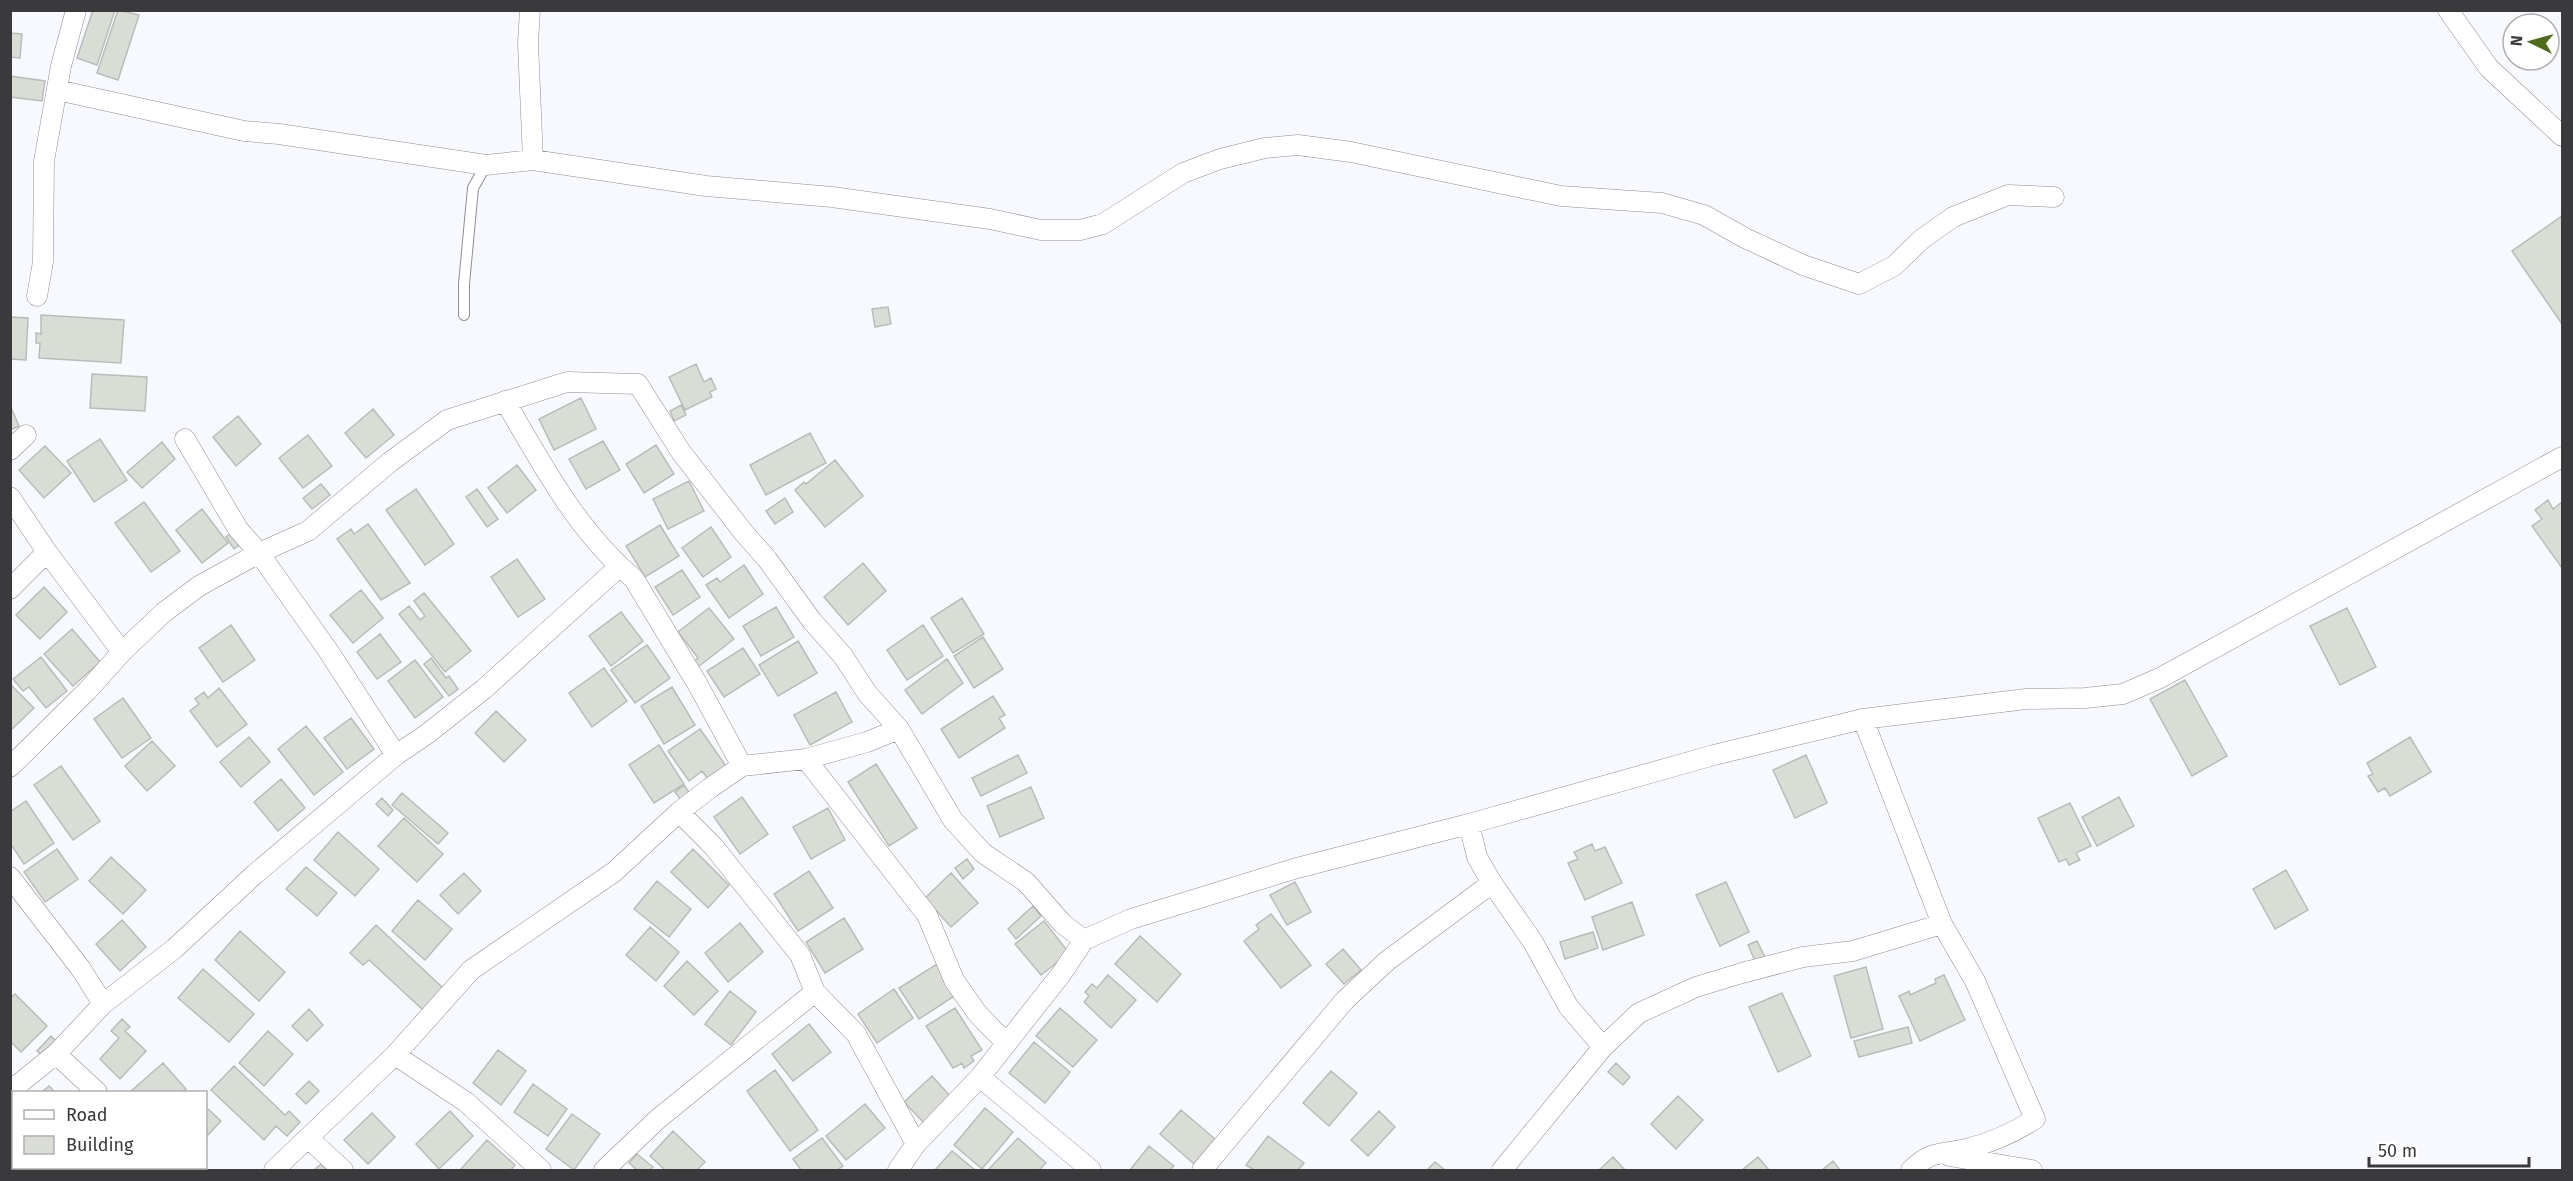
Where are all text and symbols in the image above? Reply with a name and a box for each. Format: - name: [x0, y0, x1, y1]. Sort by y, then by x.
- north arrow: [2501, 12, 2561, 72]
- text: N: [2507, 35, 2526, 47]
- legend: [12, 1091, 207, 1169]
- text: Road: [66, 1104, 108, 1126]
- scale bar: [2369, 1130, 2530, 1168]
- text: Building: [66, 1134, 134, 1156]
- text: 50 m: [2378, 1140, 2417, 1162]

